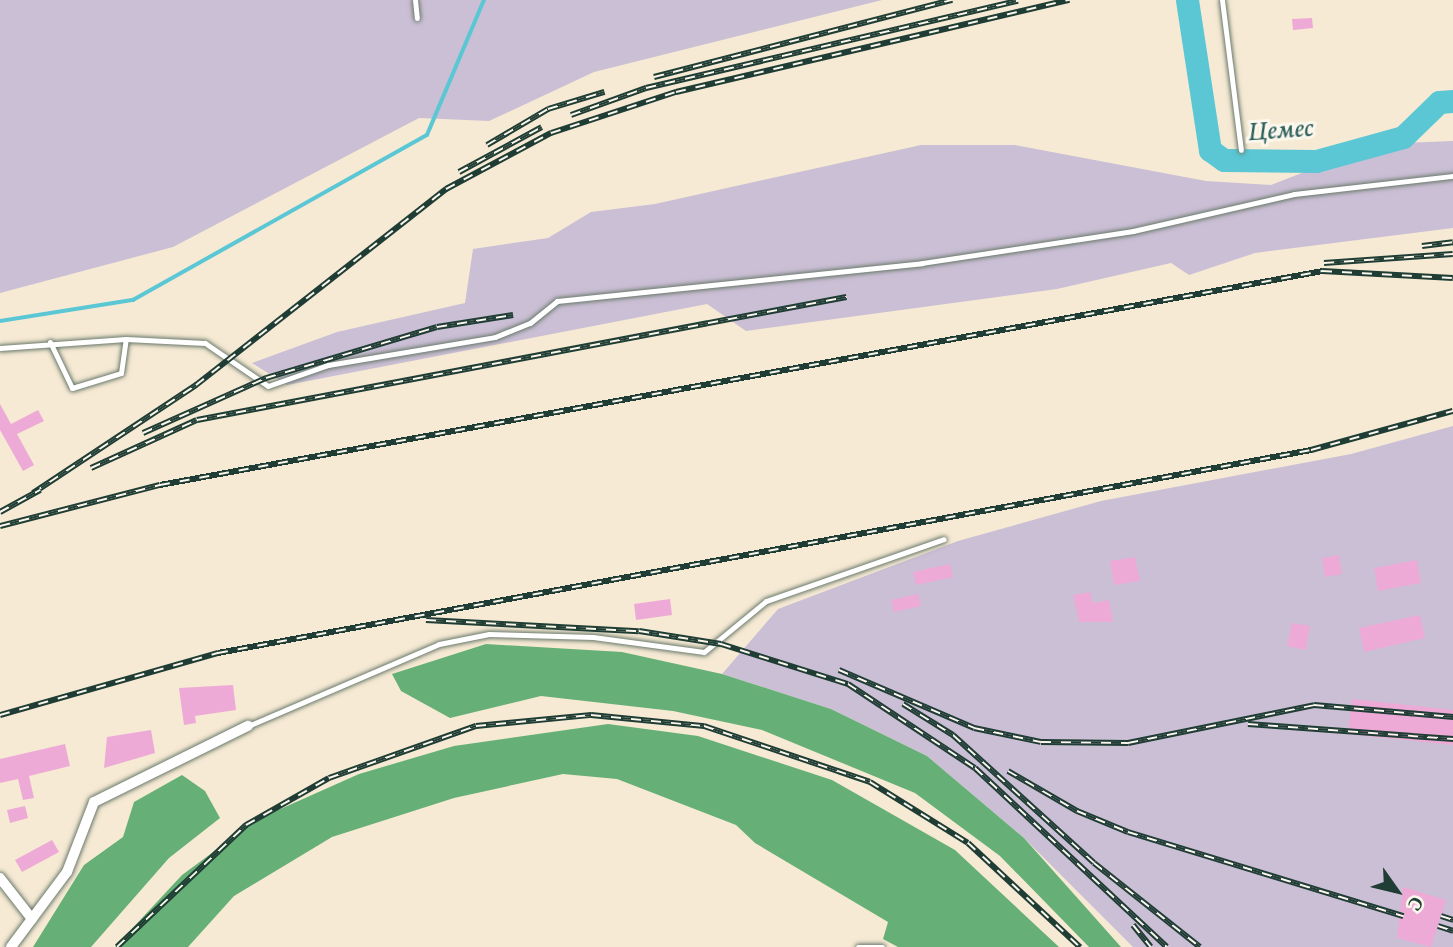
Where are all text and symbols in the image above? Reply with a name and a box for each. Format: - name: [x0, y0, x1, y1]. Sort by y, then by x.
- water label: Цемес: [1247, 114, 1315, 150]
- north arrow: [1362, 856, 1432, 926]
- text: С: [1400, 890, 1429, 915]

